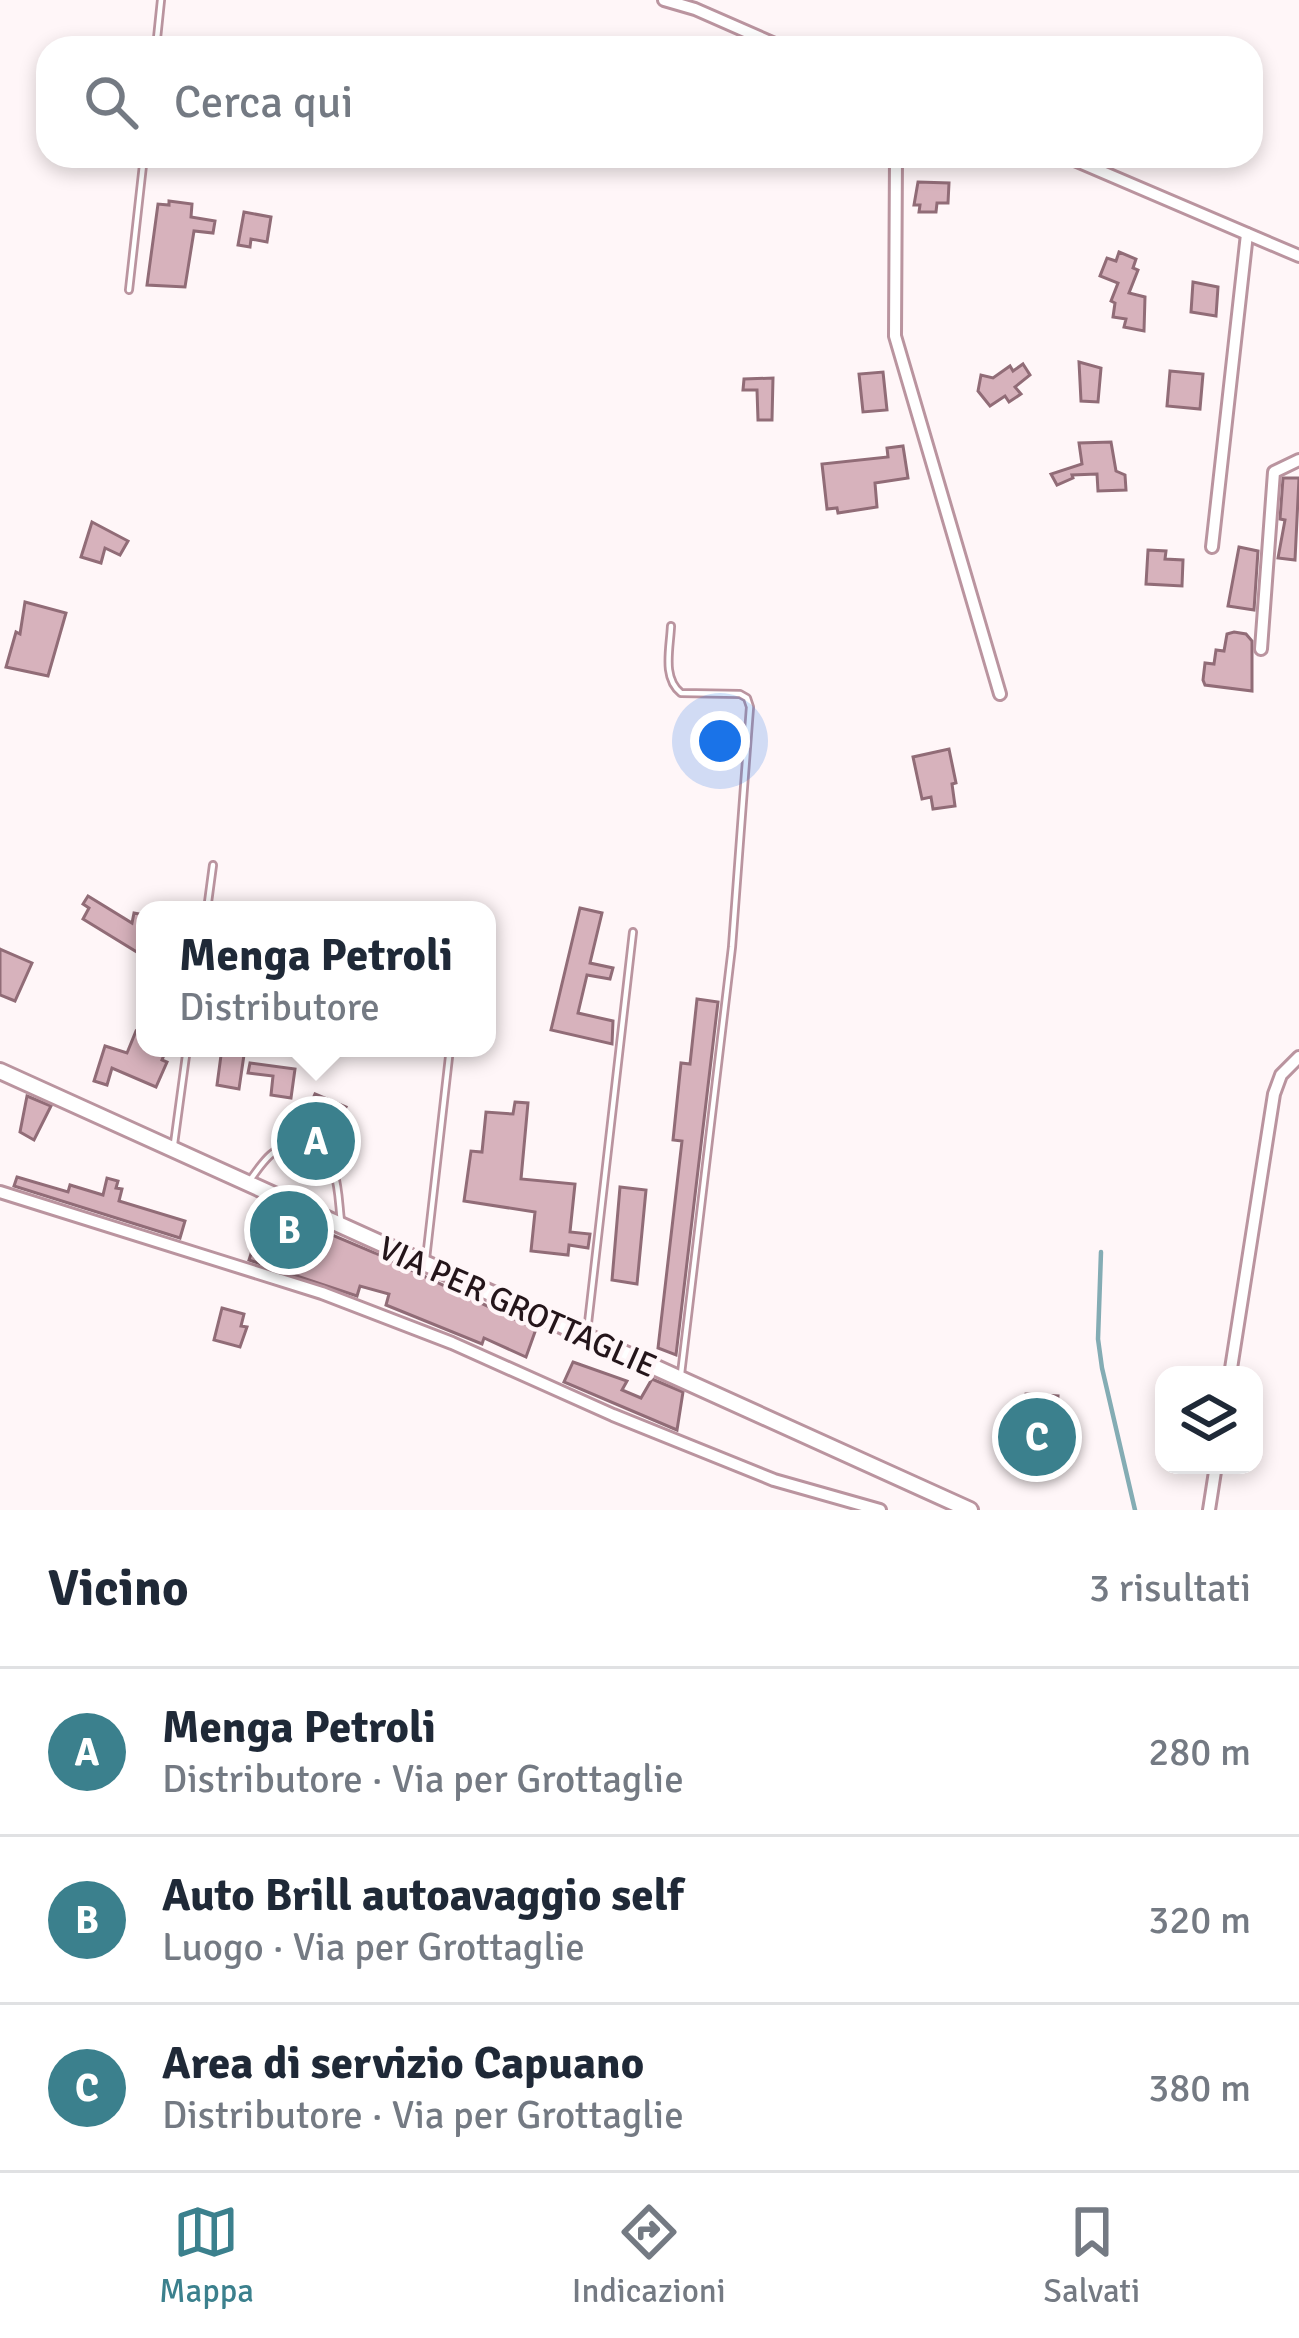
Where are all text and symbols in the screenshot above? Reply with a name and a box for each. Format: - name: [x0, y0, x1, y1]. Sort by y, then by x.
- search box: [36, 36, 1263, 168]
- icon: search: [78, 69, 144, 135]
- text: Cerca qui: [174, 75, 353, 130]
- your location: [690, 711, 750, 771]
- popup: [136, 901, 496, 1057]
- text: Menga Petroli: [179, 928, 453, 983]
- text: Distributore: [179, 983, 380, 1031]
- pin: A: [277, 1096, 355, 1186]
- pin: B: [250, 1185, 328, 1275]
- street label: VIA PER GROTTAGLIE: [372, 1228, 663, 1387]
- map controls: [1155, 1366, 1263, 1474]
- button: layers: [1155, 1366, 1263, 1474]
- pin: C: [998, 1392, 1076, 1482]
- text: Vicino: [48, 1557, 189, 1620]
- text: 3 risultati: [1089, 1564, 1251, 1612]
- text: Menga Petroli: [162, 1700, 436, 1755]
- text: A: [75, 1728, 99, 1776]
- text: 280 m: [1148, 1728, 1251, 1776]
- text: Distributore · Via per Grottaglie: [162, 1755, 684, 1803]
- text: Auto Brill autoavaggio self: [162, 1868, 683, 1923]
- text: B: [75, 1896, 99, 1944]
- text: 320 m: [1148, 1896, 1251, 1944]
- text: Luogo · Via per Grottaglie: [162, 1923, 585, 1971]
- text: Area di servizio Capuano: [162, 2036, 644, 2091]
- text: C: [75, 2064, 99, 2112]
- text: 380 m: [1148, 2064, 1251, 2112]
- text: Distributore · Via per Grottaglie: [162, 2091, 684, 2139]
- tab: Mappa: [159, 2199, 254, 2312]
- tab: Indicazioni: [572, 2199, 726, 2312]
- tab: Salvati: [1044, 2199, 1140, 2312]

